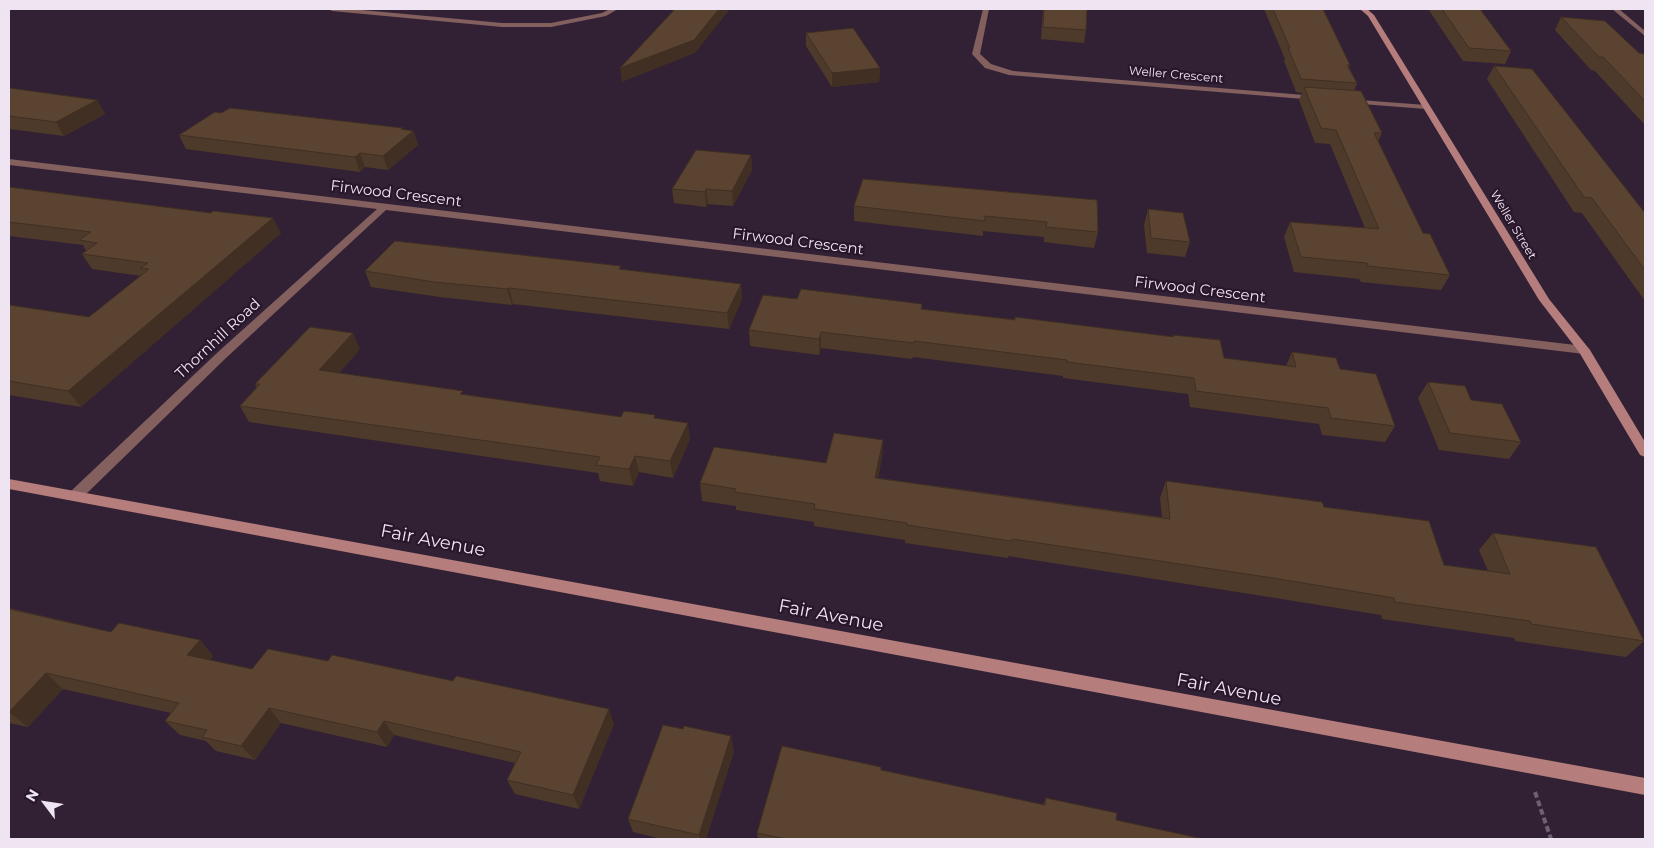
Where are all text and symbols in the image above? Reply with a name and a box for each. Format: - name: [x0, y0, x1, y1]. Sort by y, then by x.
- street label: Weller Crescent: [1128, 64, 1224, 86]
- street label: Firwood Crescent: [329, 177, 463, 211]
- street label: Weller Street: [1487, 188, 1539, 262]
- street label: Firwood Crescent: [731, 225, 865, 259]
- street label: Firwood Crescent: [1133, 273, 1267, 307]
- street label: Thornhill Road: [172, 295, 264, 383]
- street label: Fair Avenue: [379, 520, 487, 562]
- street label: Fair Avenue: [777, 595, 885, 637]
- street label: Fair Avenue: [1175, 669, 1283, 711]
- north arrow: [20, 778, 70, 828]
- text: N: [22, 786, 43, 805]

